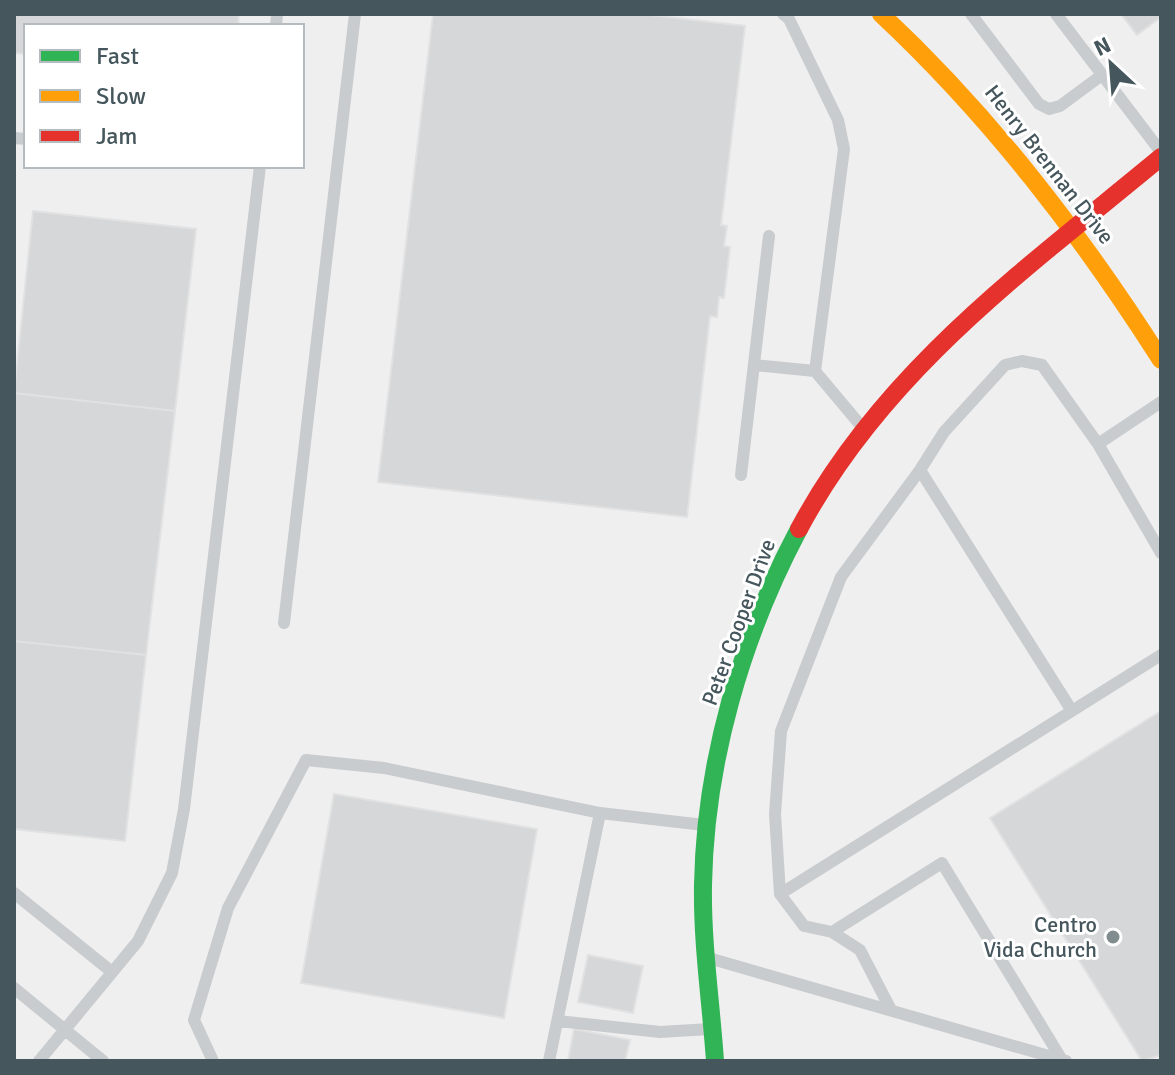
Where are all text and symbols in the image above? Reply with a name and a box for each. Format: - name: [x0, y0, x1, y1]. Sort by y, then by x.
- legend: [24, 24, 304, 168]
- north arrow: [1071, 24, 1151, 104]
- text: N: [1090, 31, 1115, 62]
- text: Fast: [96, 41, 139, 71]
- street label: Henry Brennan Drive: [979, 79, 1120, 249]
- text: Slow: [96, 81, 146, 111]
- text: Jam: [96, 121, 137, 151]
- street label: Peter Cooper Drive: [696, 535, 781, 709]
- place label: Centro Vida Church: [983, 911, 1097, 963]
- marker: Centro Vida Church: [1104, 928, 1122, 946]

